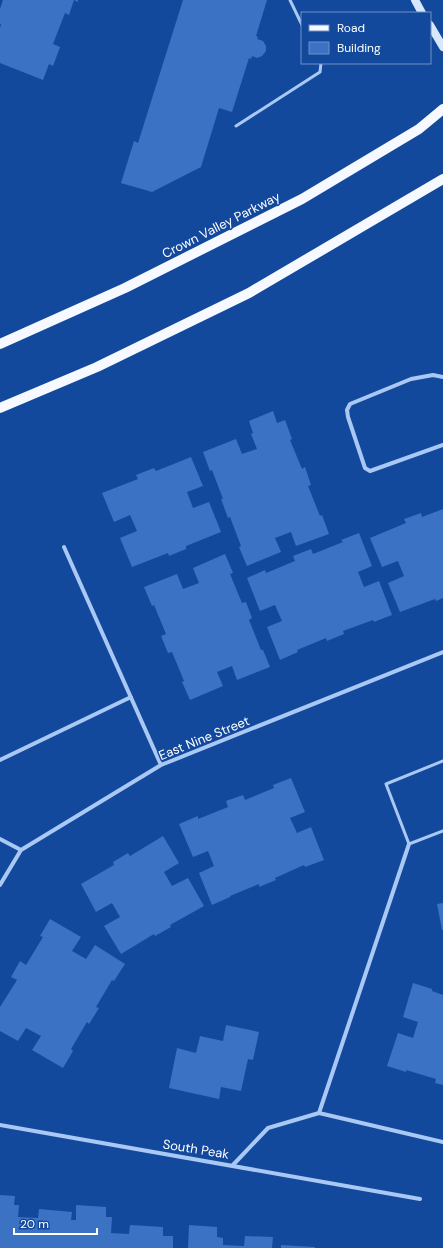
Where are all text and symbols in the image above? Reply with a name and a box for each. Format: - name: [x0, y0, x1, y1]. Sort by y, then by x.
- legend: [301, 12, 431, 64]
- text: Road: [337, 20, 365, 36]
- text: Building: [337, 40, 381, 56]
- street label: Crown Valley Parkway: [159, 188, 283, 262]
- street label: East Nine Street: [156, 712, 252, 764]
- street label: South Peak: [162, 1135, 231, 1163]
- scale bar: [14, 1210, 97, 1236]
- text: 20 m: [20, 1216, 49, 1232]

